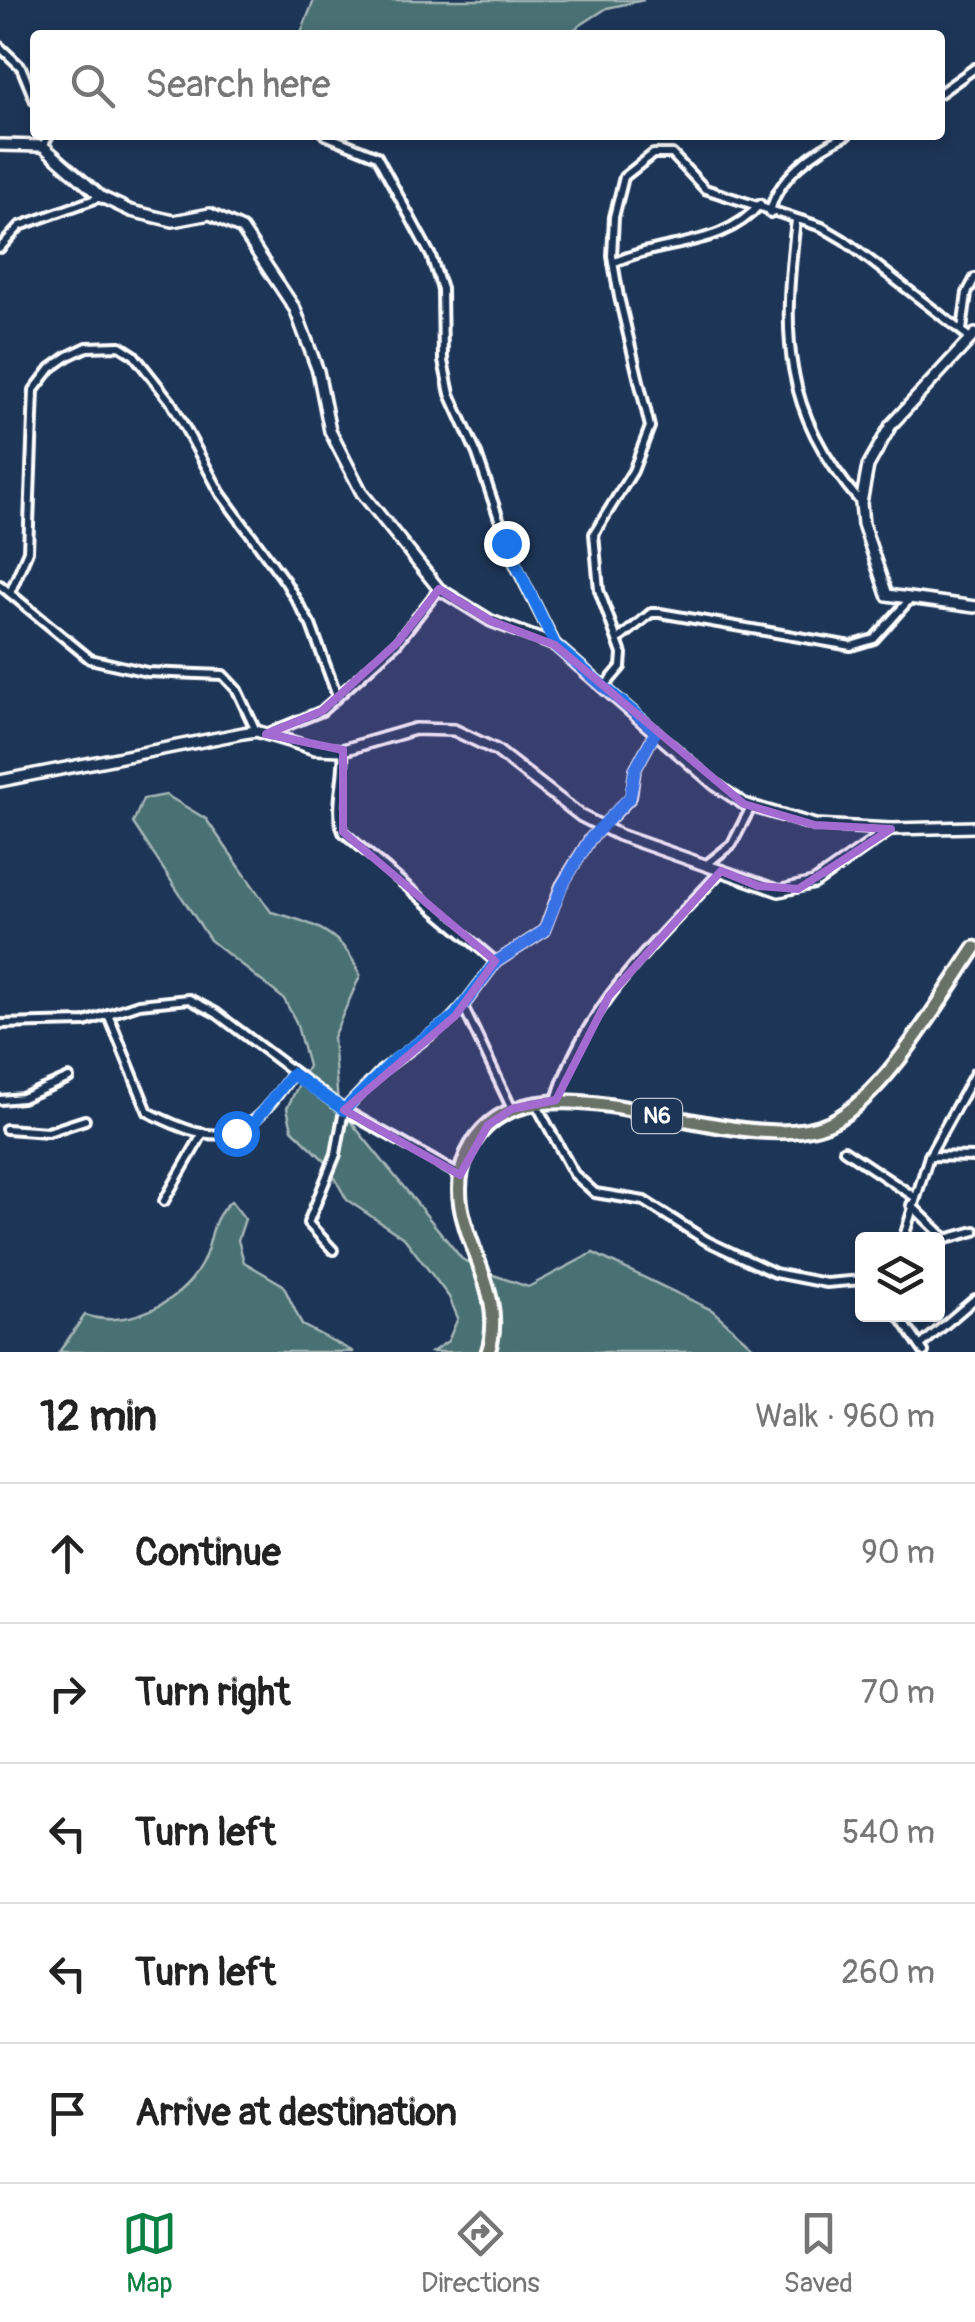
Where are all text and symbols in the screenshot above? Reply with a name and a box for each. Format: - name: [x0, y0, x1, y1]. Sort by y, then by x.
- search box: [30, 30, 945, 140]
- icon: search: [65, 58, 120, 113]
- text: Search here: [145, 61, 331, 109]
- route end: [484, 521, 530, 567]
- road number: N6: [632, 1099, 682, 1133]
- route start: [214, 1111, 260, 1157]
- map controls: [855, 1232, 945, 1322]
- button: layers: [855, 1232, 945, 1322]
- text: 12 min: [40, 1391, 157, 1443]
- text: Walk · 960 m: [755, 1397, 935, 1437]
- icon: ahead: [40, 1526, 95, 1581]
- text: Continue: [135, 1529, 281, 1577]
- text: 90 m: [861, 1533, 935, 1573]
- icon: right: [40, 1666, 95, 1721]
- text: Turn right: [135, 1669, 290, 1717]
- text: 70 m: [861, 1673, 935, 1713]
- icon: left: [40, 1806, 95, 1861]
- text: Turn left: [135, 1809, 276, 1857]
- text: 540 m: [842, 1813, 935, 1853]
- icon: left: [40, 1946, 95, 2001]
- text: Turn left: [135, 1949, 276, 1997]
- text: 260 m: [841, 1953, 935, 1993]
- icon: arrive: [40, 2086, 95, 2141]
- text: Arrive at destination: [135, 2089, 457, 2137]
- tab: Map: [122, 2206, 177, 2301]
- tab: Directions: [421, 2206, 540, 2301]
- tab: Saved: [784, 2206, 853, 2301]

